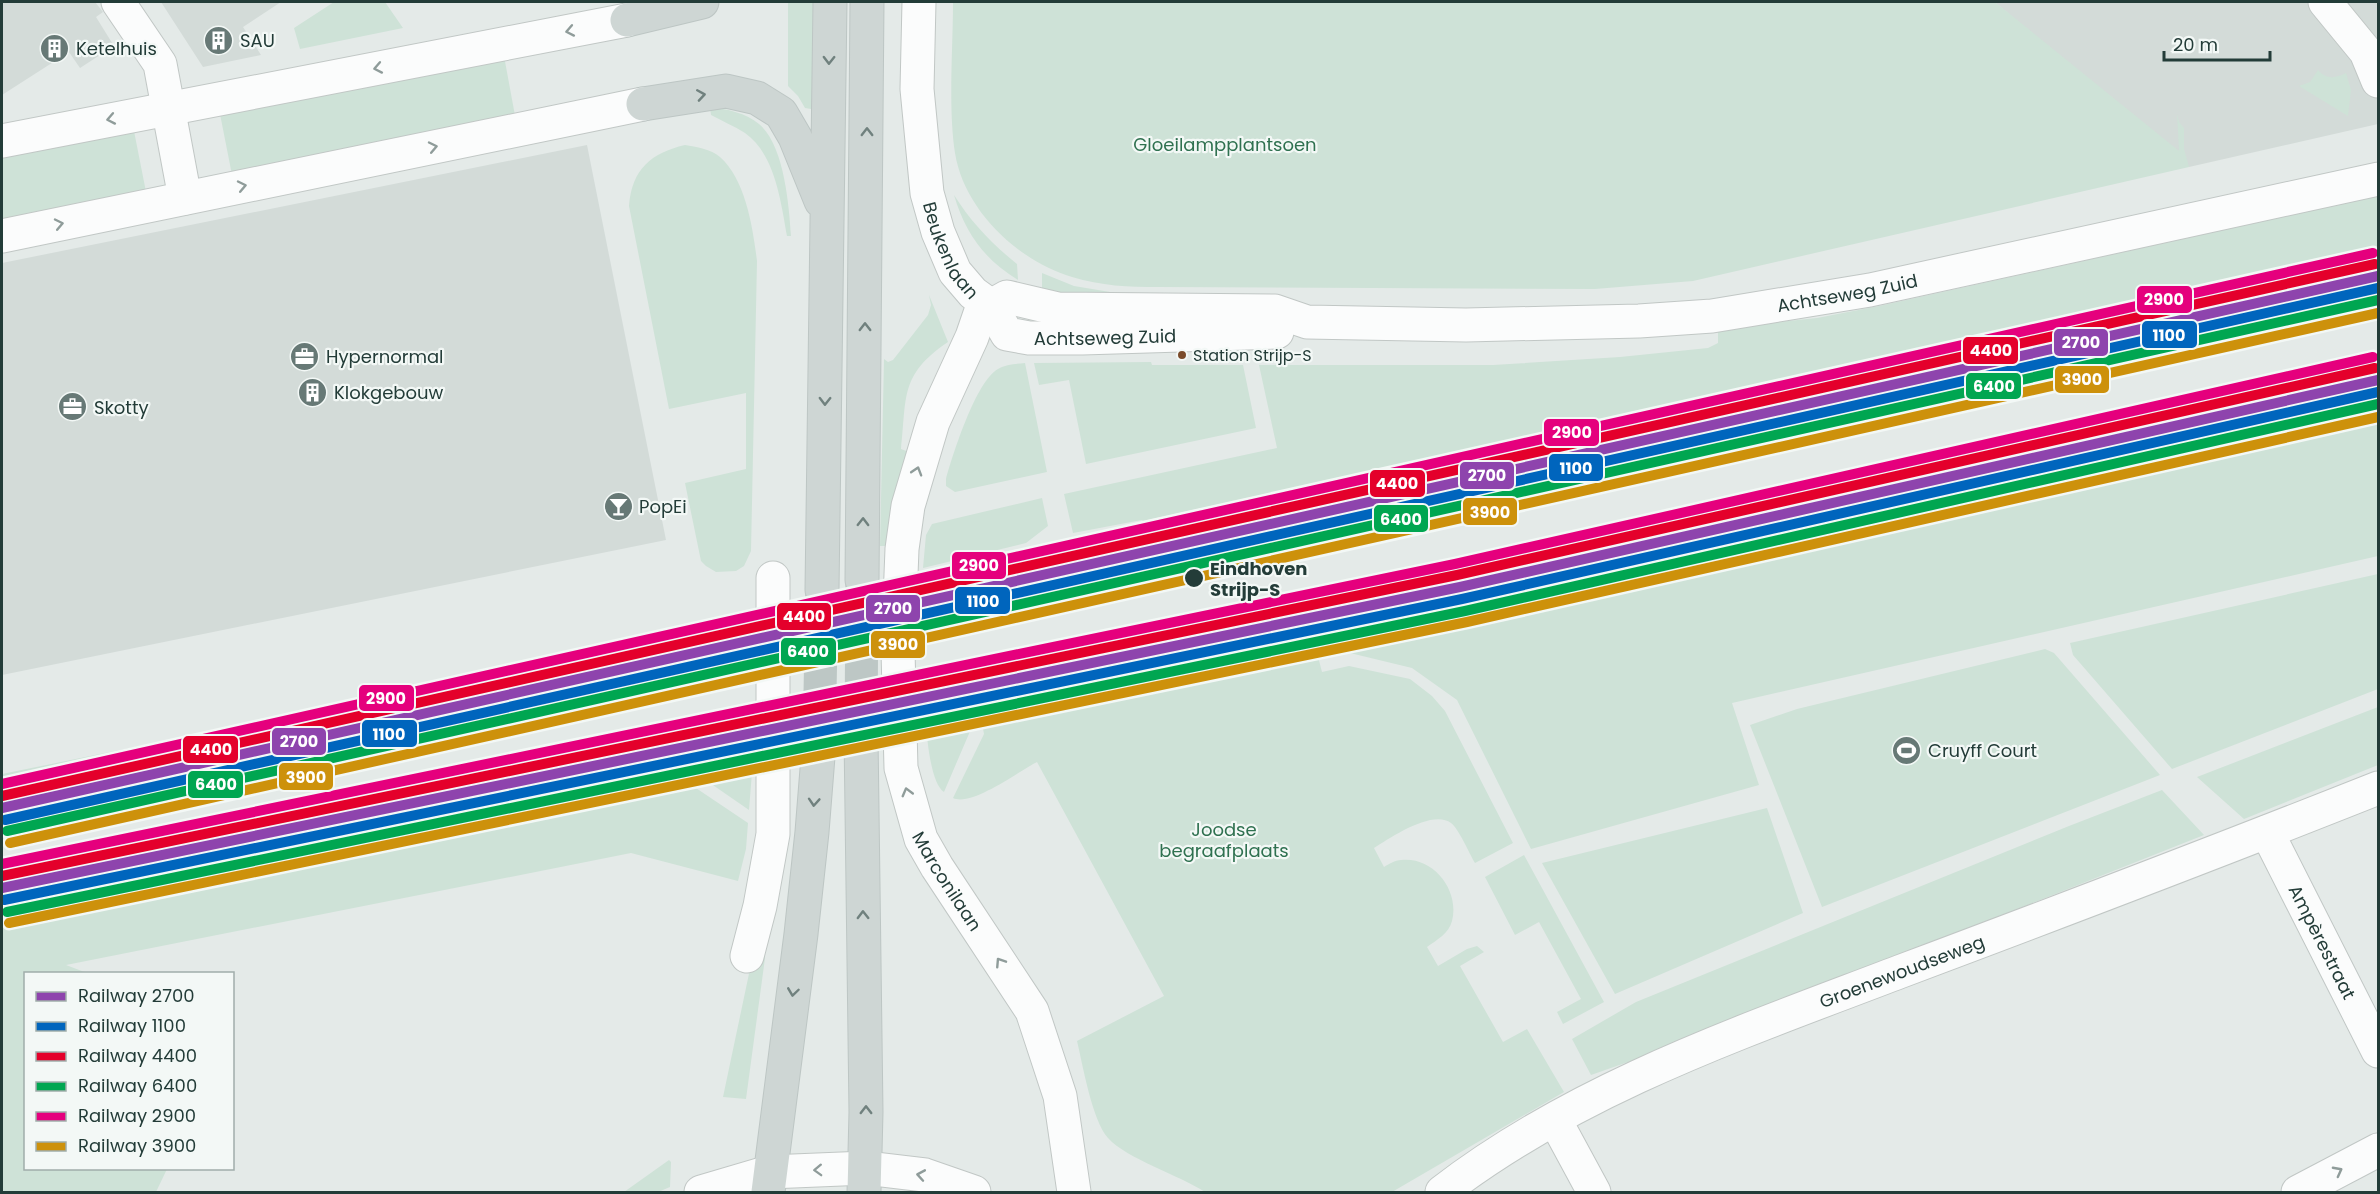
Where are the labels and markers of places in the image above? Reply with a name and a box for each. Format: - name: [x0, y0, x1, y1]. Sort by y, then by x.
- building icon: SAU: [203, 24, 235, 56]
- place label: SAU: [240, 28, 275, 53]
- building icon: Ketelhuis: [39, 32, 71, 64]
- place label: Ketelhuis: [76, 36, 157, 61]
- office icon: Hypernormal: [289, 340, 321, 372]
- place label: Hypernormal: [326, 344, 444, 369]
- place label: Station Strijp-S: [1193, 344, 1312, 367]
- marker: Station Strijp-S: [1176, 349, 1188, 361]
- building icon: Klokgebouw: [297, 376, 329, 408]
- place label: Klokgebouw: [334, 380, 444, 405]
- office icon: Skotty: [57, 391, 89, 423]
- place label: Skotty: [94, 395, 149, 420]
- bar icon: PopEi: [602, 490, 634, 522]
- place label: PopEi: [639, 494, 687, 519]
- place label: Eindhoven Strijp-S: [1210, 556, 1308, 602]
- marker: Eindhoven Strijp-S: [1183, 567, 1205, 589]
- sports icon: Cruyff Court: [1891, 734, 1923, 766]
- place label: Cruyff Court: [1928, 738, 2037, 763]

